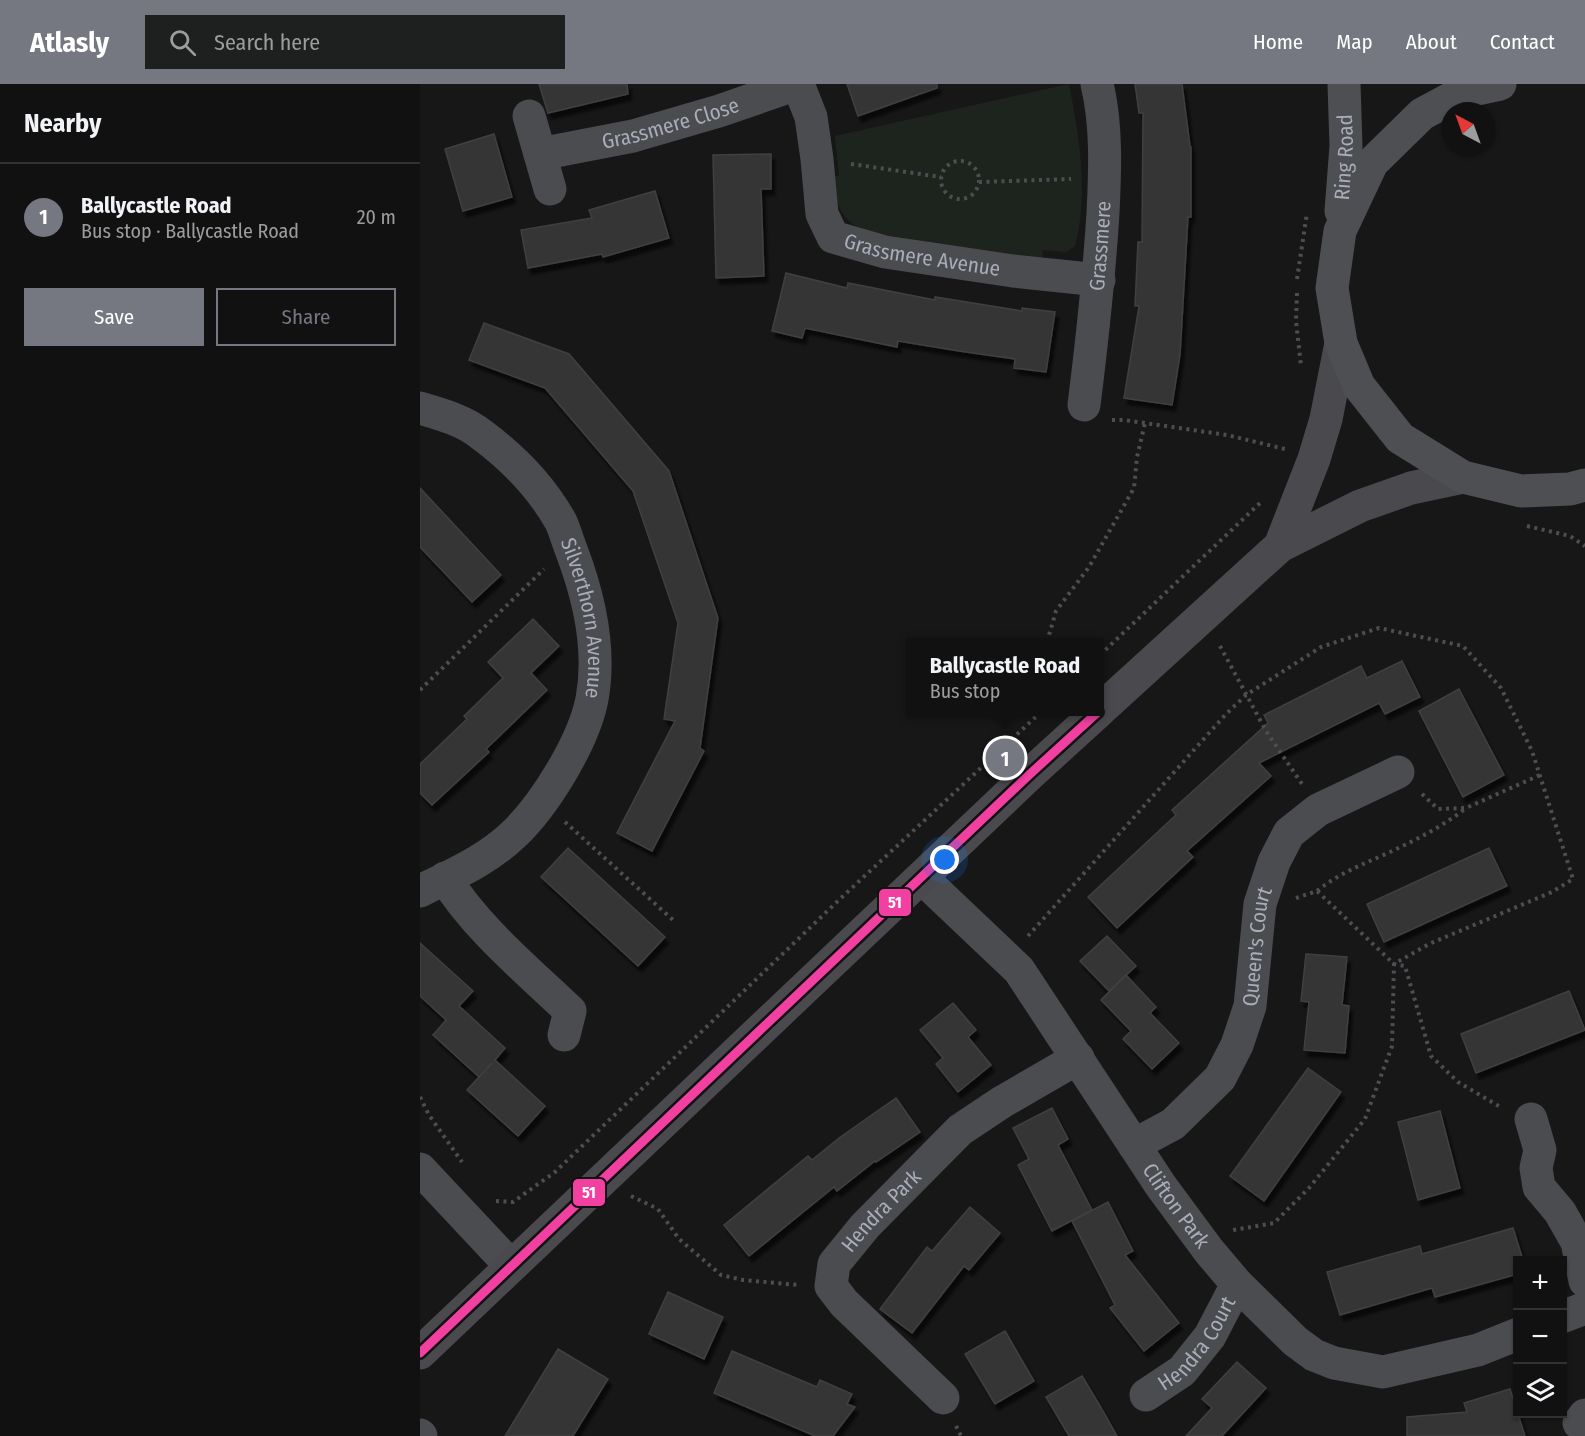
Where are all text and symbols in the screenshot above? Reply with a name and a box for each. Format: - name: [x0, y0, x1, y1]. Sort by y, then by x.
- search box: [145, 15, 565, 69]
- text: Atlasly: [30, 26, 109, 59]
- icon: search: [166, 26, 199, 59]
- text: Search here: [214, 29, 320, 56]
- text: Home: [1253, 29, 1303, 55]
- text: Map: [1336, 29, 1373, 55]
- text: About: [1406, 29, 1457, 55]
- text: Contact: [1490, 29, 1555, 55]
- street label: Grassmere Close: [600, 92, 743, 155]
- north arrow: [1441, 102, 1495, 156]
- text: Nearby: [24, 108, 101, 139]
- street label: Ring Road: [1329, 114, 1359, 201]
- text: Ballycastle Road: [81, 192, 232, 219]
- street label: Grassmere: [1084, 200, 1117, 292]
- text: 1: [39, 205, 48, 229]
- text: 20 m: [357, 205, 396, 229]
- text: Bus stop · Ballycastle Road: [81, 219, 299, 243]
- street label: Grassmere Avenue: [841, 228, 1002, 282]
- button: Save: [24, 288, 204, 346]
- button: Share: [216, 288, 396, 346]
- street label: Silverthorn Avenue: [555, 534, 608, 700]
- popup: [906, 638, 1104, 716]
- text: Ballycastle Road: [930, 652, 1080, 679]
- text: Bus stop: [930, 679, 1000, 703]
- pin: 1: [986, 736, 1024, 780]
- your location: [930, 845, 959, 874]
- street label: Queen's Court: [1237, 883, 1278, 1008]
- line badge: 51: [878, 888, 912, 917]
- text: 51: [888, 893, 902, 912]
- street label: Clifton Park: [1137, 1158, 1216, 1254]
- street label: Hendra Park: [836, 1164, 927, 1258]
- line badge: 51: [572, 1178, 606, 1207]
- text: 51: [582, 1183, 596, 1202]
- map controls: [1513, 1256, 1567, 1418]
- button: +: [1513, 1256, 1567, 1310]
- street label: Hendra Court: [1153, 1292, 1241, 1396]
- button: −: [1513, 1310, 1567, 1364]
- button: layers: [1513, 1364, 1567, 1418]

